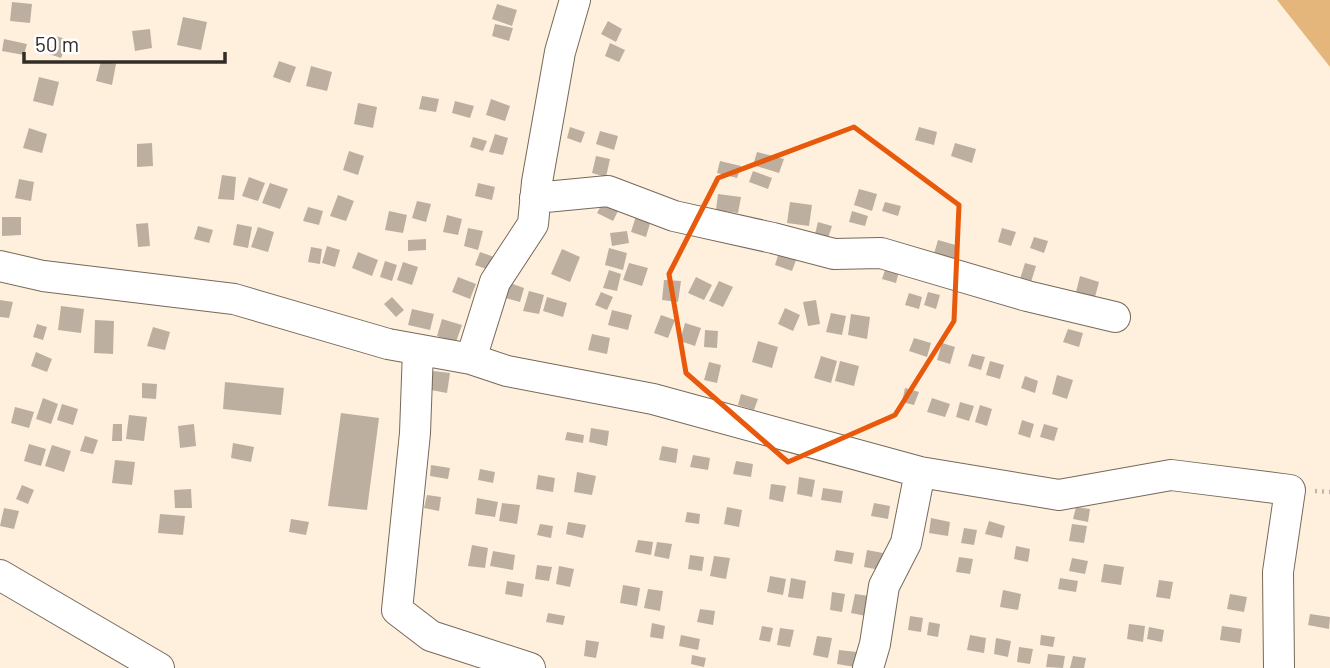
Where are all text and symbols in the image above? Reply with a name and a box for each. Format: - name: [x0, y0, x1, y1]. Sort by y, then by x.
- scale bar: [24, 21, 226, 65]
- text: 50 m: [35, 31, 79, 56]

